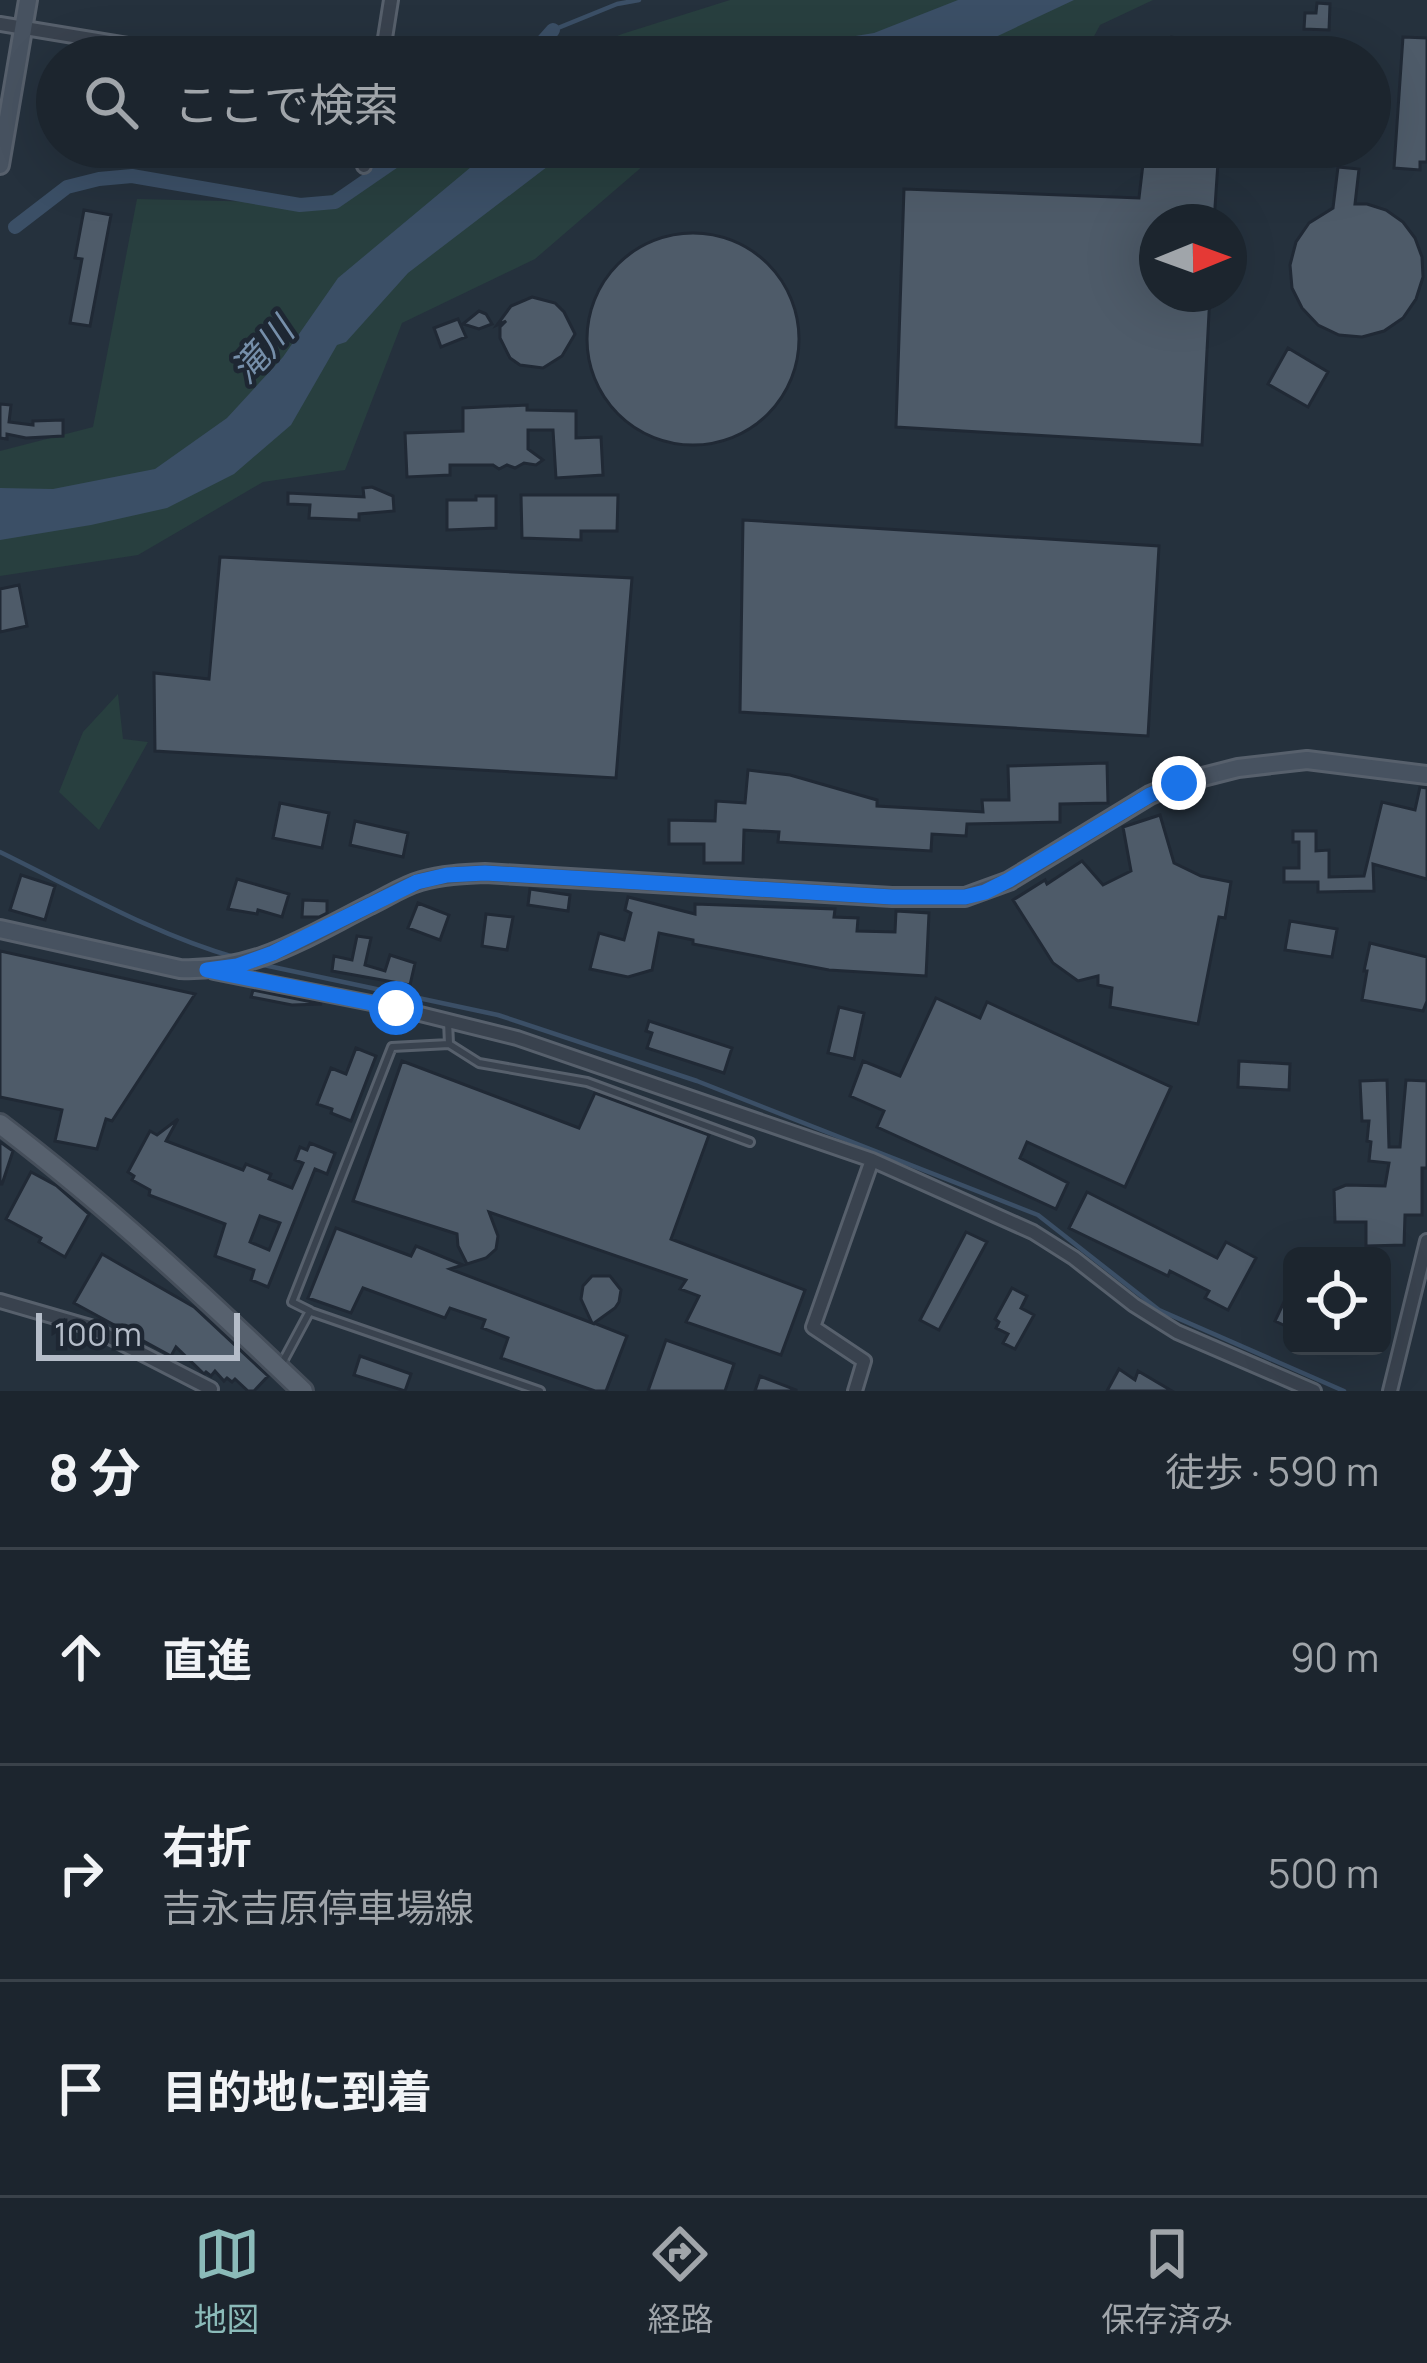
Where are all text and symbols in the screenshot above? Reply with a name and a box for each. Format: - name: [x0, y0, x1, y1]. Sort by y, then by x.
- search box: [36, 36, 1391, 168]
- icon: search: [78, 69, 144, 135]
- text: ここで検索: [174, 73, 399, 135]
- north arrow: [1139, 204, 1247, 312]
- water label: 滝川: [219, 304, 307, 393]
- route end: [1152, 756, 1206, 810]
- route start: [369, 981, 423, 1035]
- map controls: [1283, 1247, 1391, 1355]
- button: locate: [1283, 1247, 1391, 1355]
- scale bar: [36, 1307, 240, 1360]
- text: 100 m: [54, 1311, 142, 1356]
- text: 8 分: [48, 1437, 140, 1506]
- text: 徒歩 · 590 m: [1165, 1444, 1379, 1498]
- icon: ahead: [48, 1624, 114, 1690]
- text: 直進: [162, 1628, 252, 1690]
- text: 90 m: [1290, 1630, 1379, 1684]
- text: 右折: [162, 1815, 252, 1877]
- icon: right: [48, 1840, 114, 1906]
- text: 500 m: [1268, 1846, 1379, 1900]
- text: 吉永吉原停車場線: [162, 1880, 474, 1934]
- icon: arrive: [48, 2056, 114, 2122]
- text: 目的地に到着: [162, 2060, 432, 2122]
- tab: 地図: [194, 2221, 260, 2341]
- tab: 経路: [647, 2221, 713, 2341]
- tab: 保存済み: [1101, 2221, 1233, 2341]

